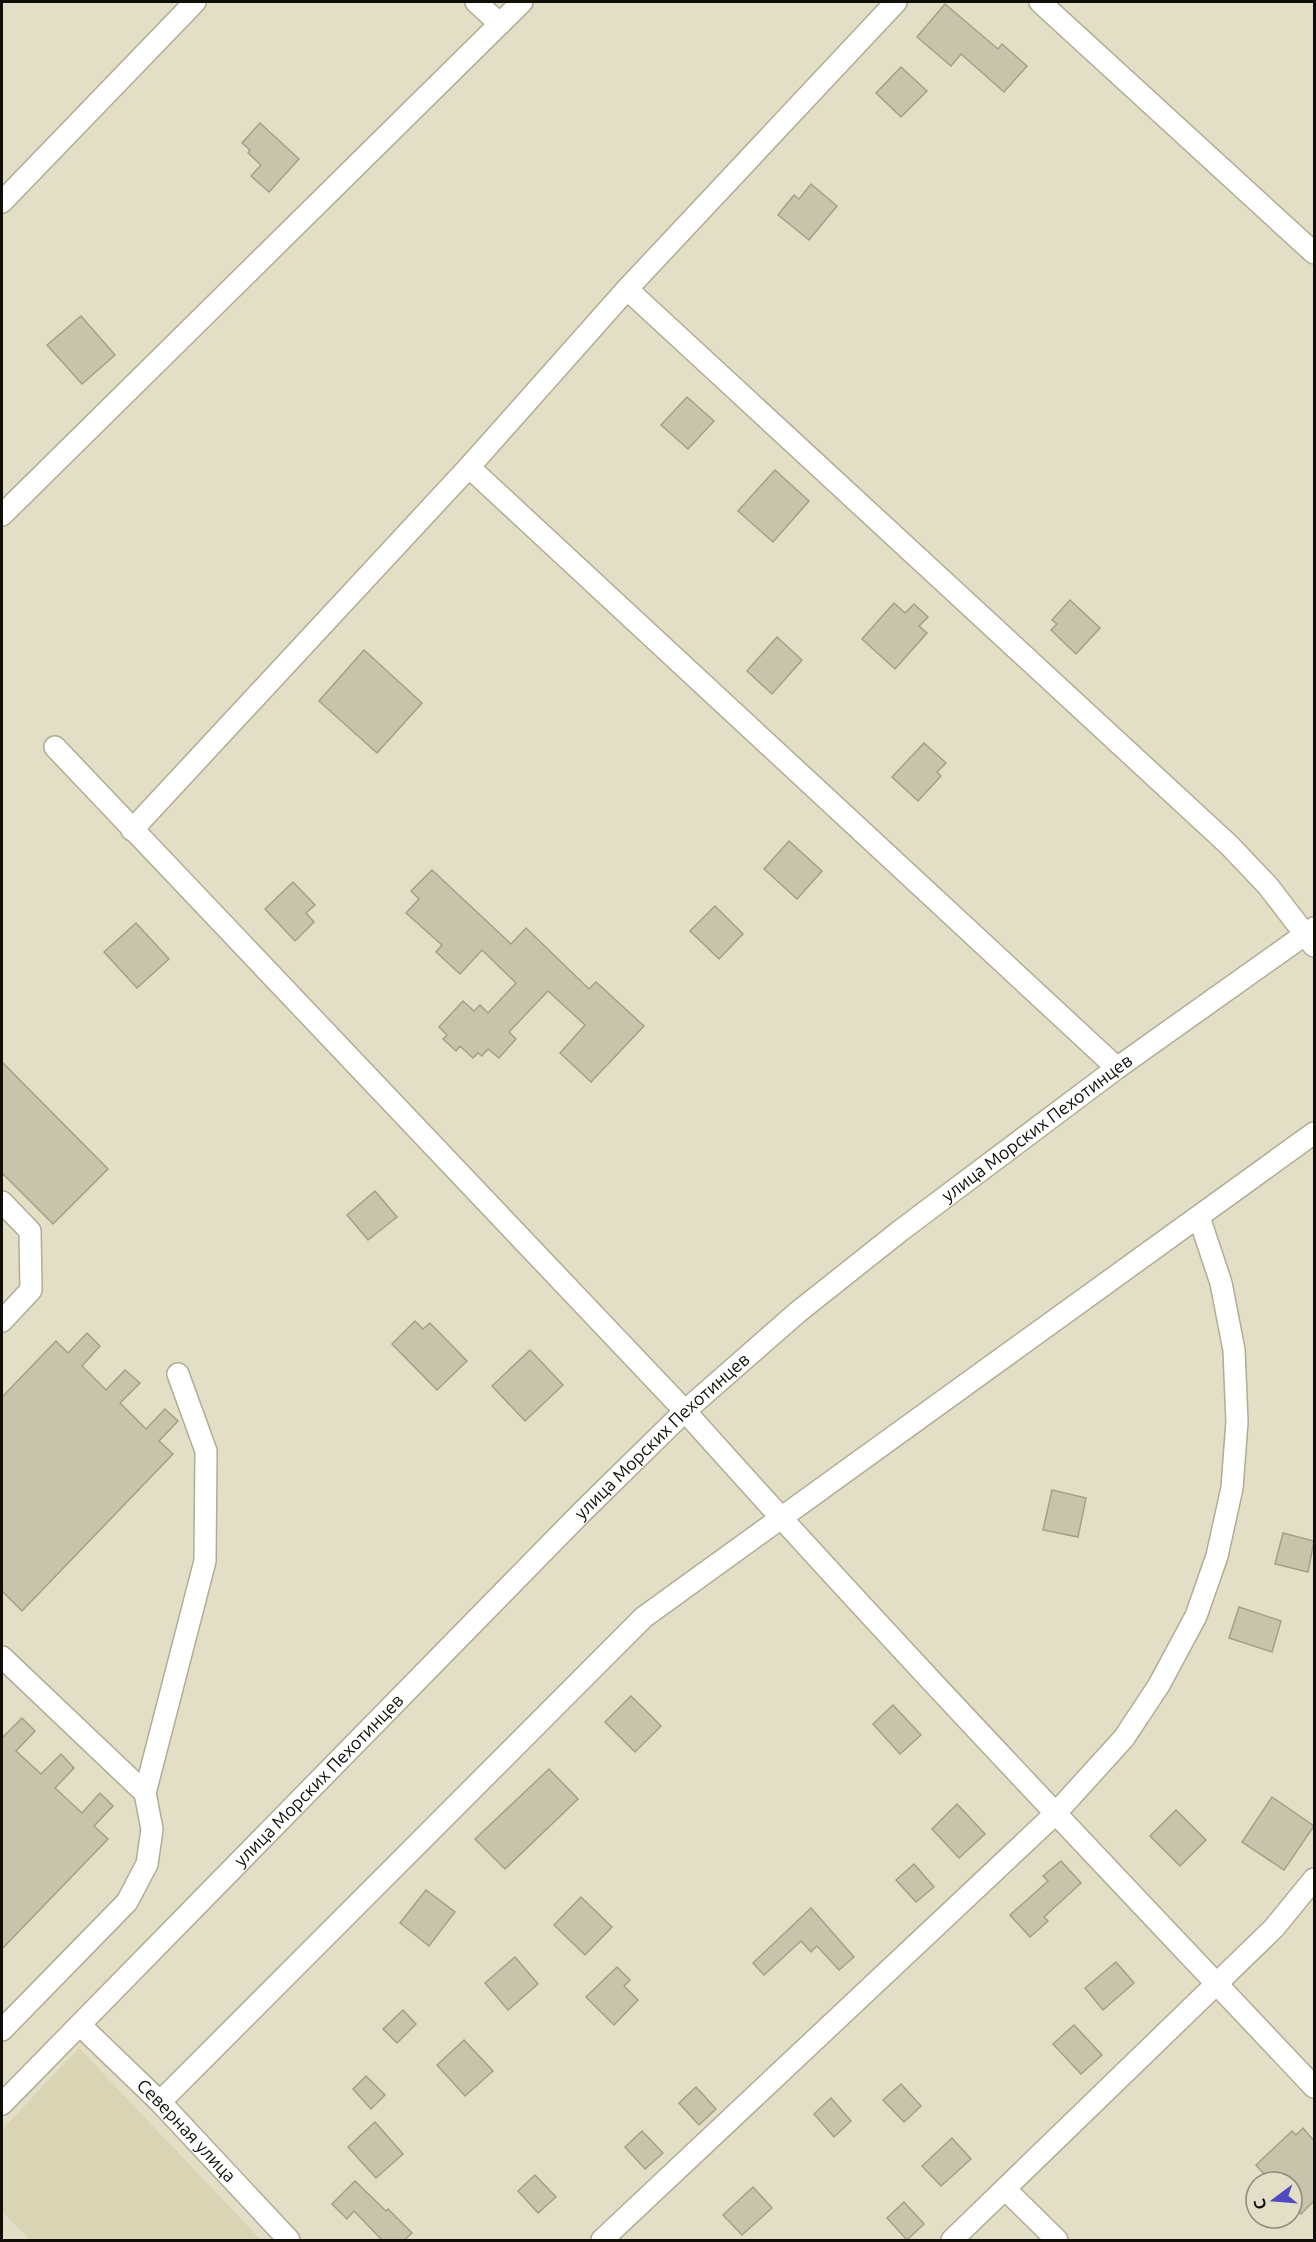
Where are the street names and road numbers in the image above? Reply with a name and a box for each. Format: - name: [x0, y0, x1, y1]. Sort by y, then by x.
- street label: улица Морских Пехотинцев: [937, 1049, 1136, 1205]
- street label: улица Морских Пехотинцев: [570, 1348, 753, 1523]
- street label: улица Морских Пехотинцев: [230, 1690, 407, 1870]
- street label: Северная улица: [133, 2075, 240, 2186]

